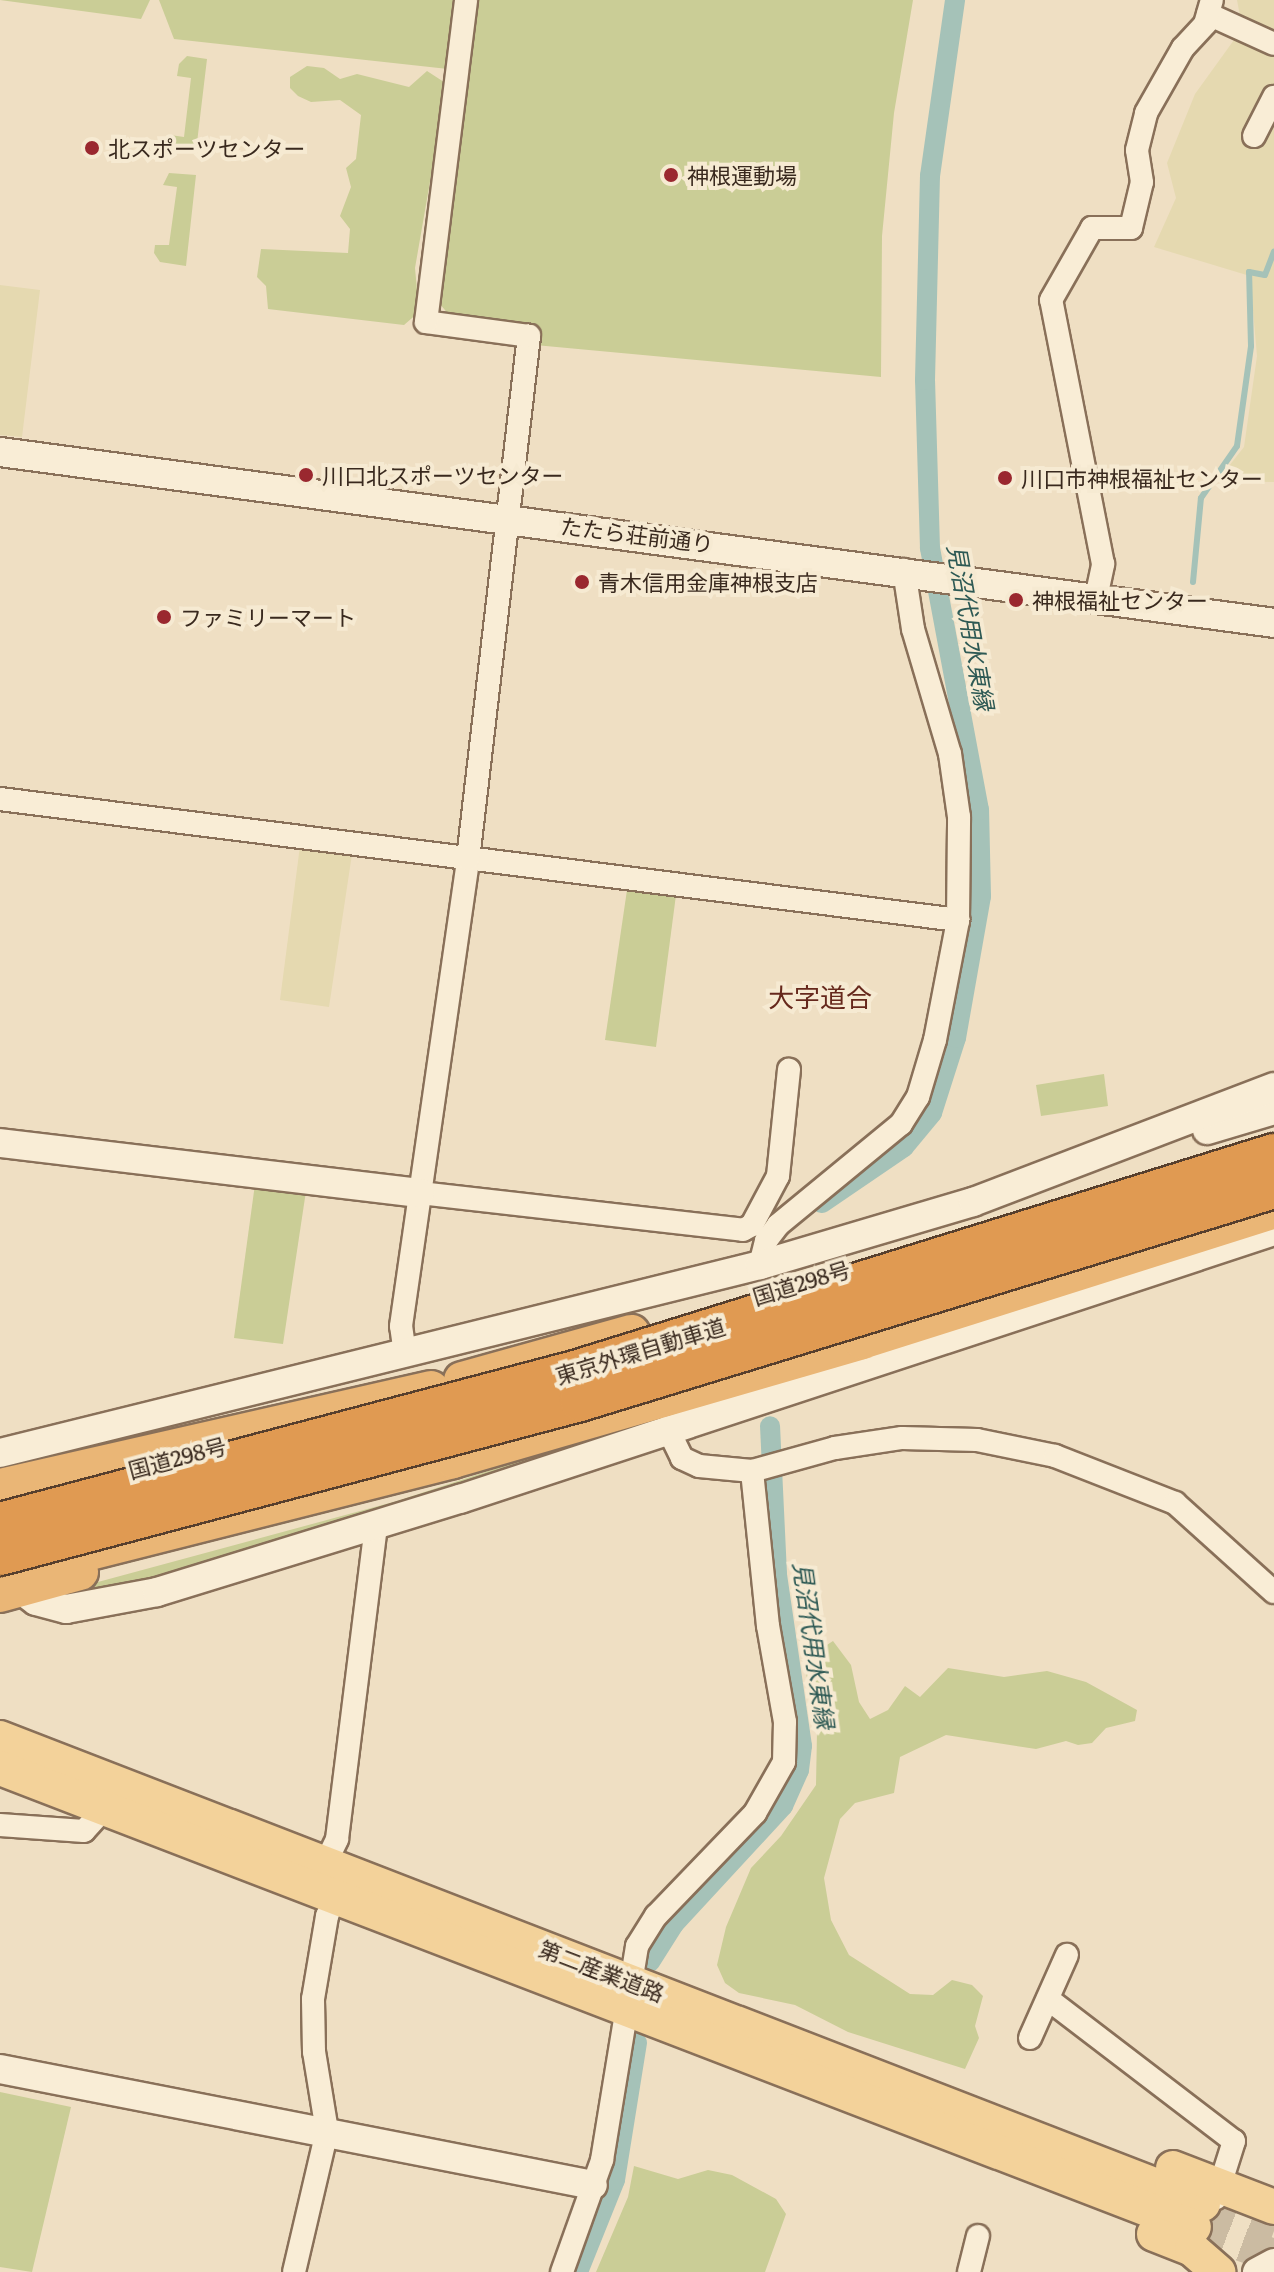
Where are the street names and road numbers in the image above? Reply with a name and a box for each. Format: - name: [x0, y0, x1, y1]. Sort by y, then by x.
- street label: たたら荘前通り: [559, 512, 715, 556]
- street label: 国道298号: [749, 1255, 853, 1309]
- street label: 東京外環自動車道: [552, 1312, 728, 1388]
- street label: 国道298号: [125, 1431, 229, 1483]
- street label: 第二産業道路: [536, 1934, 668, 2006]

